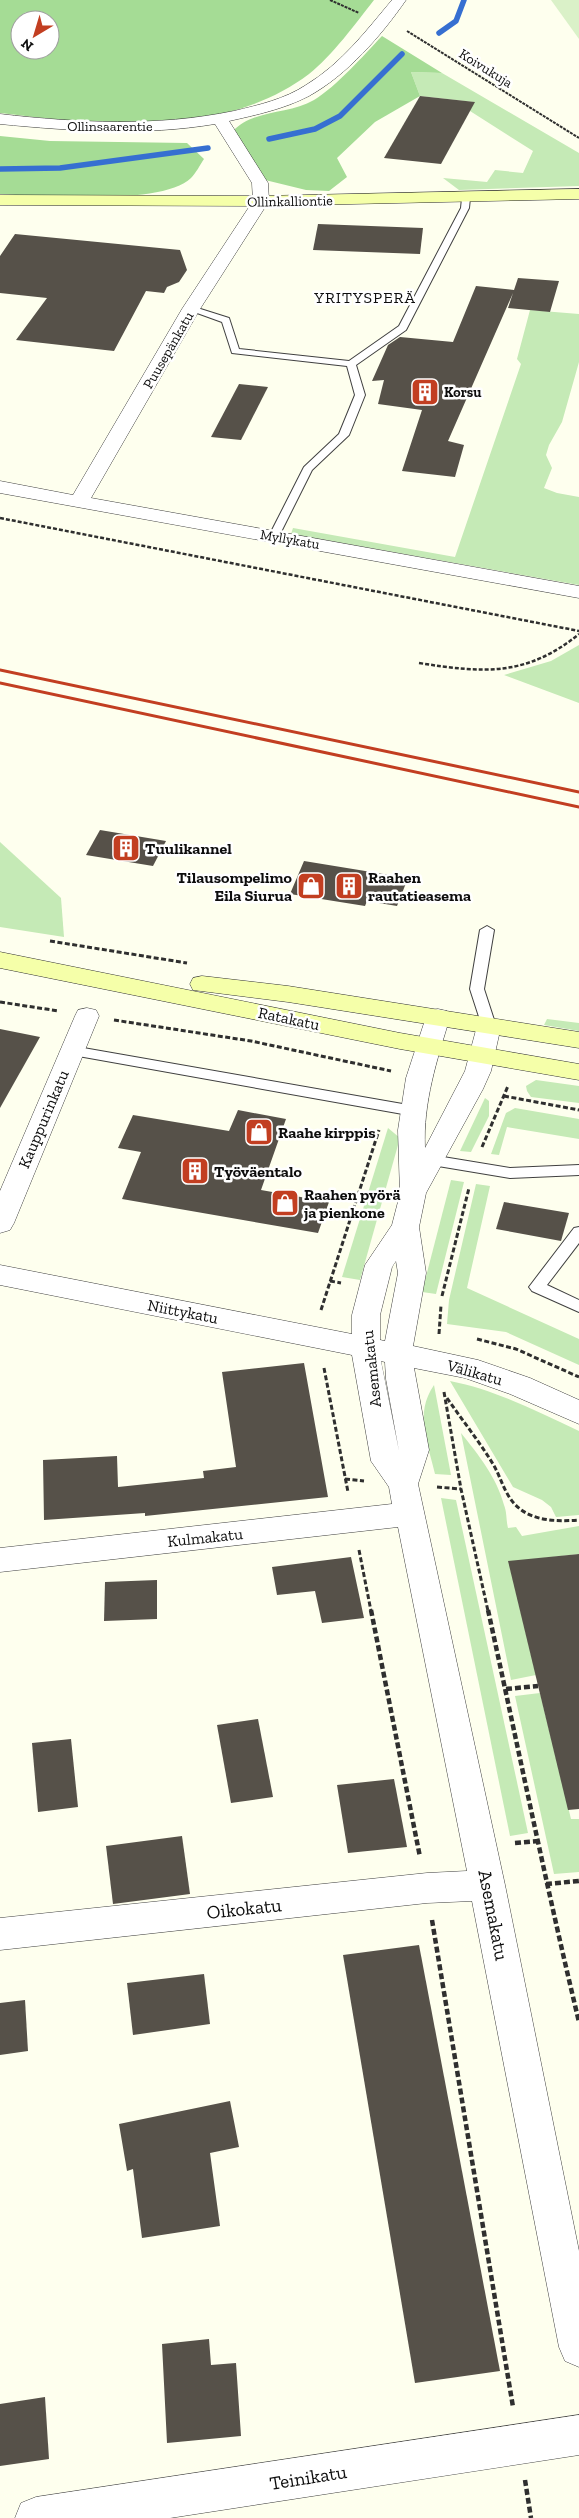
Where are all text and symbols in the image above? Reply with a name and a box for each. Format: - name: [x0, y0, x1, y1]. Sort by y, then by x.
- north arrow: [10, 10, 60, 60]
- text: N: [18, 35, 37, 55]
- street label: Koivukuja: [456, 45, 516, 92]
- street label: Ollinsaarentie: [67, 118, 153, 135]
- street label: Ollinkalliontie: [247, 192, 333, 211]
- district label: YRITYSPERÄ: [313, 288, 416, 307]
- street label: Puusepänkatu: [140, 309, 197, 392]
- building icon: Korsu: [410, 377, 440, 407]
- place label: Korsu: [444, 384, 481, 401]
- street label: Myllykatu: [259, 526, 321, 553]
- building icon: Tuulikannel: [111, 833, 141, 863]
- place label: Tuulikannel: [145, 839, 232, 858]
- place label: Tilausompelimo Eila Siurua: [176, 868, 293, 905]
- place label: Raahen rautatieasema: [368, 868, 471, 905]
- shop icon: Tilausompelimo Eila Siurua: [296, 871, 326, 901]
- building icon: Raahen rautatieasema: [334, 871, 364, 901]
- street label: Ratakatu: [256, 1003, 321, 1034]
- street label: Kauppurinkatu: [14, 1067, 73, 1171]
- shop icon: Raahe kirppis: [244, 1117, 274, 1147]
- place label: Raahe kirppis: [278, 1123, 376, 1142]
- building icon: Työväentalo: [180, 1156, 210, 1186]
- place label: Työväentalo: [214, 1162, 303, 1181]
- place label: Raahen pyörä ja pienkone: [303, 1185, 401, 1222]
- shop icon: Raahen pyörä ja pienkone: [270, 1188, 300, 1218]
- street label: Niittykatu: [146, 1295, 220, 1328]
- street label: Asemakatu: [358, 1329, 385, 1408]
- street label: Välikatu: [444, 1355, 505, 1389]
- street label: Kulmakatu: [166, 1524, 244, 1551]
- street label: Asemakatu: [473, 1868, 514, 1963]
- street label: Oikokatu: [205, 1893, 283, 1924]
- street label: Teinikatu: [268, 2460, 349, 2495]

